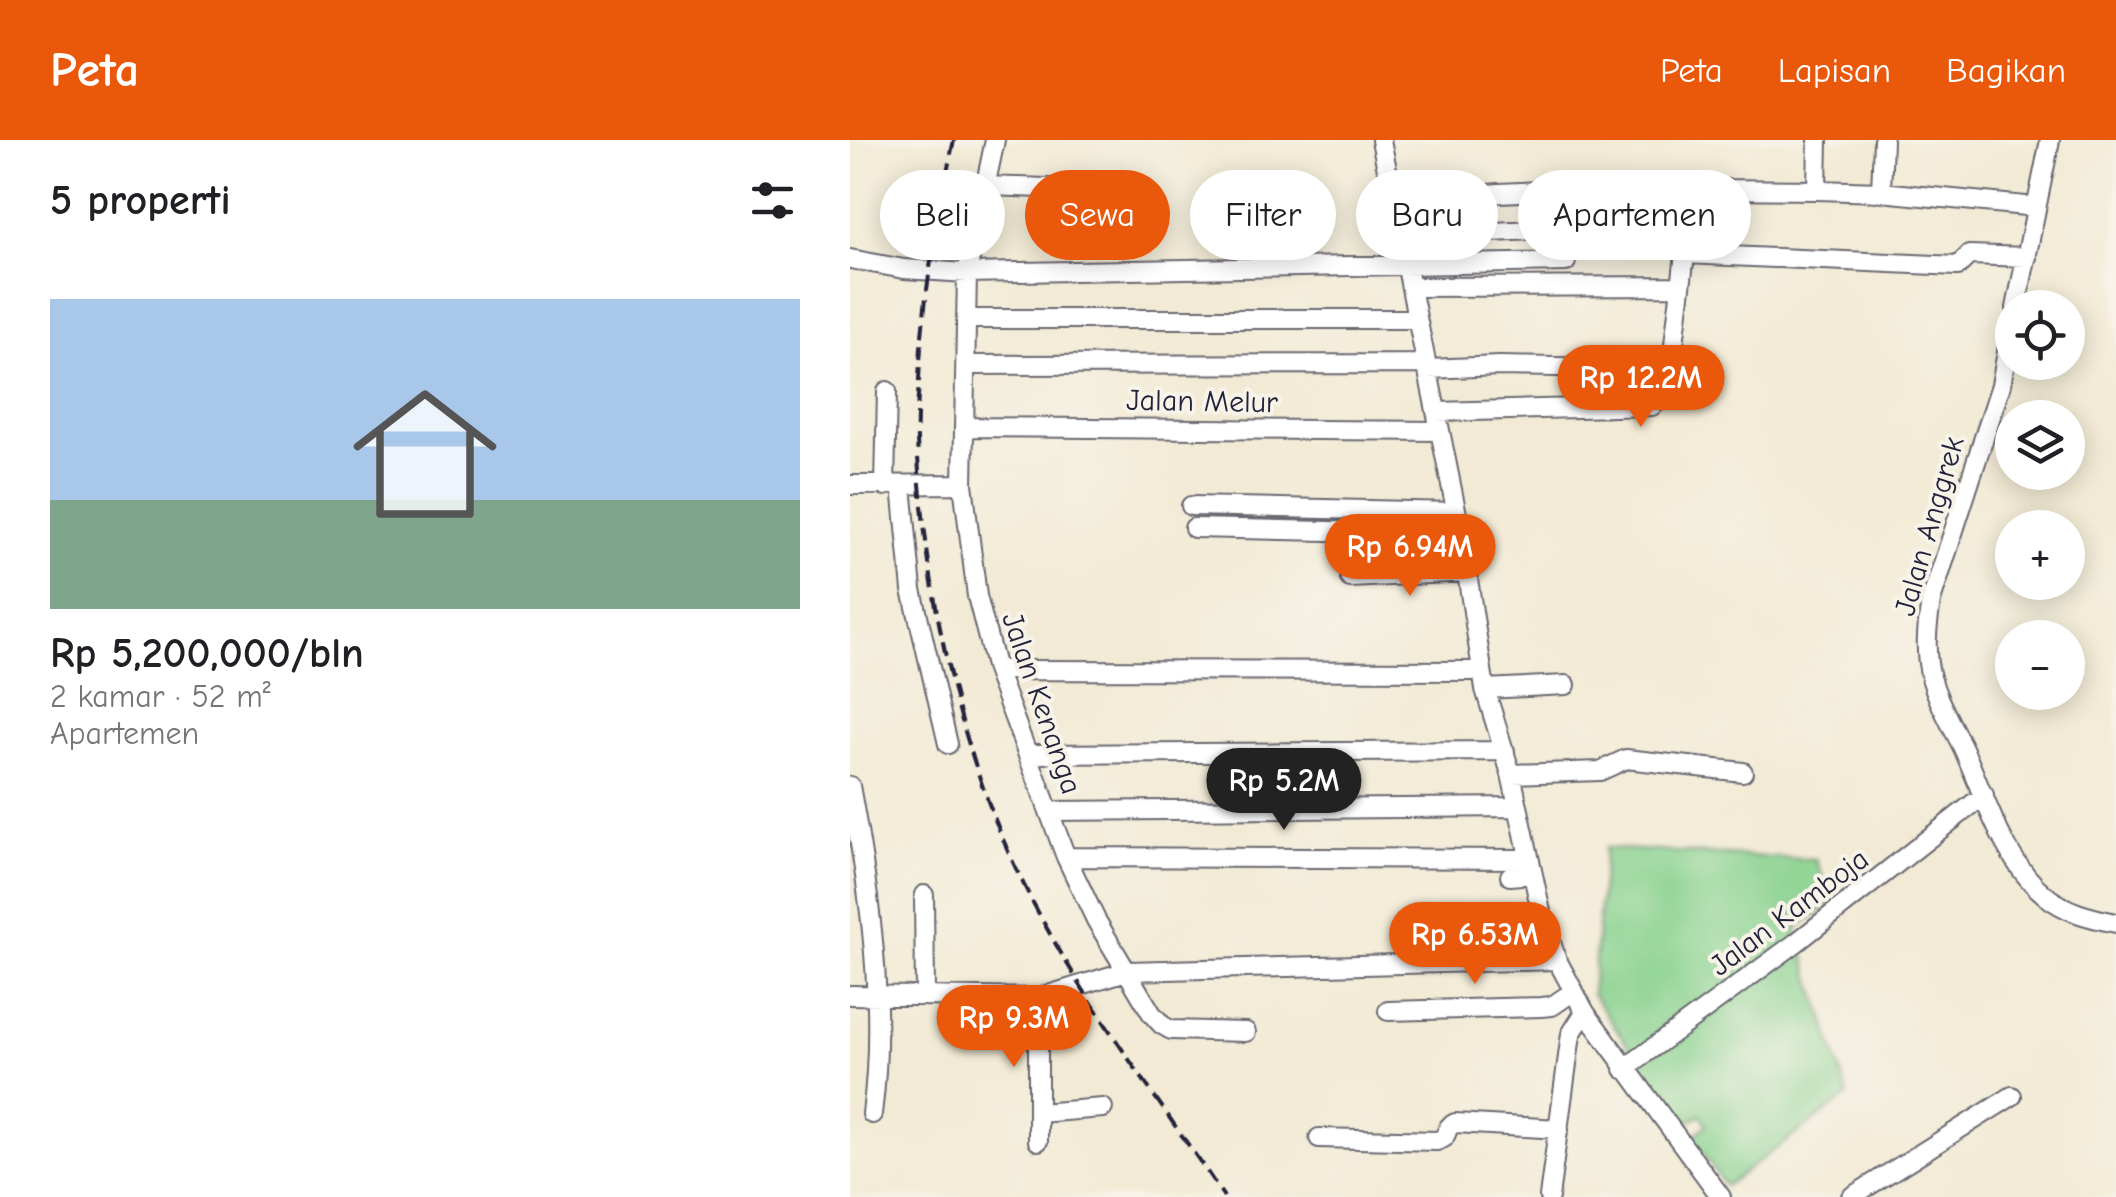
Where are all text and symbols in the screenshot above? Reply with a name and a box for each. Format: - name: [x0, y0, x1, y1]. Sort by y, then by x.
- text: Peta: [50, 43, 139, 98]
- text: Peta: [1660, 50, 1723, 91]
- text: Lapisan: [1778, 50, 1891, 91]
- text: Bagikan: [1946, 50, 2066, 91]
- chip: Beli: [880, 170, 1005, 260]
- chip: Sewa: [1025, 170, 1170, 260]
- chip: Filter: [1190, 170, 1336, 260]
- chip: Baru: [1356, 170, 1498, 260]
- chip: Apartemen: [1518, 170, 1751, 260]
- icon: filters: [745, 173, 800, 228]
- text: 5 properti: [50, 176, 231, 225]
- map controls: [1995, 290, 2085, 710]
- button: locate: [1995, 290, 2085, 380]
- pin: Rp 12.2M: [1538, 345, 1744, 430]
- text: Rp 12.2M: [1580, 359, 1702, 396]
- icon: home: [335, 364, 515, 544]
- street label: Jalan Melur: [1126, 383, 1278, 420]
- button: layers: [1995, 400, 2085, 490]
- street label: Jalan Anggrek: [1887, 432, 1972, 620]
- button: +: [1995, 510, 2085, 600]
- pin: Rp 6.94M: [1307, 514, 1513, 599]
- text: Rp 6.94M: [1347, 528, 1473, 565]
- street label: Jalan Kenanga: [994, 608, 1089, 799]
- button: −: [1995, 620, 2085, 710]
- text: Rp 5,200,000/bln: [50, 629, 364, 678]
- text: 2 kamar · 52 m²: [50, 678, 271, 715]
- text: Apartemen: [50, 715, 199, 752]
- pin: Rp 5.2M: [1192, 748, 1376, 833]
- text: Rp 5.2M: [1228, 762, 1340, 799]
- street label: Jalan Kamboja: [1703, 841, 1875, 983]
- pin: Rp 6.53M: [1372, 902, 1578, 987]
- text: Rp 6.53M: [1411, 916, 1539, 953]
- pin: Rp 9.3M: [922, 985, 1106, 1070]
- text: Rp 9.3M: [959, 999, 1069, 1036]

